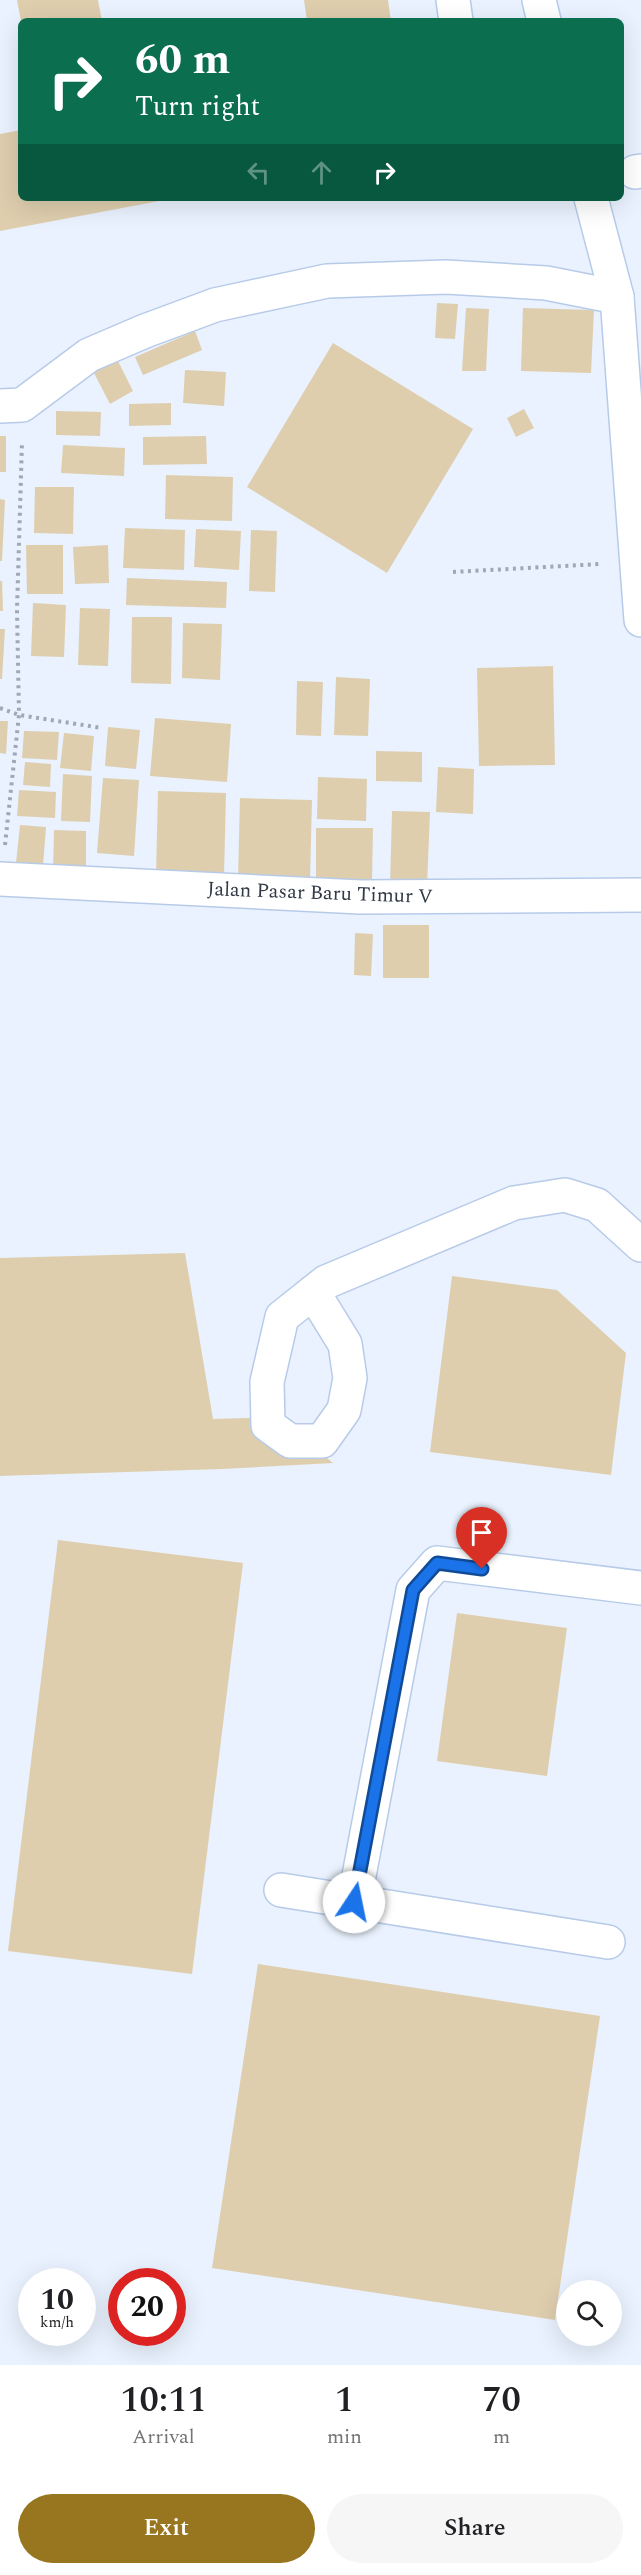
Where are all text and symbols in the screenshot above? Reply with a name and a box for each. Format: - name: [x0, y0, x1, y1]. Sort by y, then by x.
- text: 60 m: [135, 29, 230, 92]
- icon: right: [36, 42, 114, 120]
- text: Turn right: [135, 86, 260, 128]
- icon: left: [242, 156, 275, 189]
- icon: ahead: [305, 156, 338, 189]
- icon: right: [368, 156, 401, 189]
- street label: Jalan Pasar Baru Timur V: [207, 874, 433, 912]
- pin: [456, 1507, 507, 1569]
- icon: arrive: [465, 1516, 498, 1549]
- position arrow: [322, 1870, 386, 1934]
- speed limit sign: 20: [108, 2268, 186, 2346]
- text: 10: [40, 2277, 74, 2323]
- map controls: [556, 2280, 622, 2346]
- button: search: [556, 2280, 622, 2346]
- text: km/h: [40, 2311, 74, 2334]
- text: 10:11: [120, 2373, 207, 2428]
- text: 1: [335, 2373, 354, 2428]
- text: 70: [482, 2373, 521, 2428]
- text: Arrival: [132, 2422, 195, 2452]
- text: min: [327, 2422, 362, 2452]
- text: m: [493, 2422, 510, 2452]
- button: Exit: [18, 2494, 315, 2563]
- button: Share: [327, 2494, 623, 2563]

